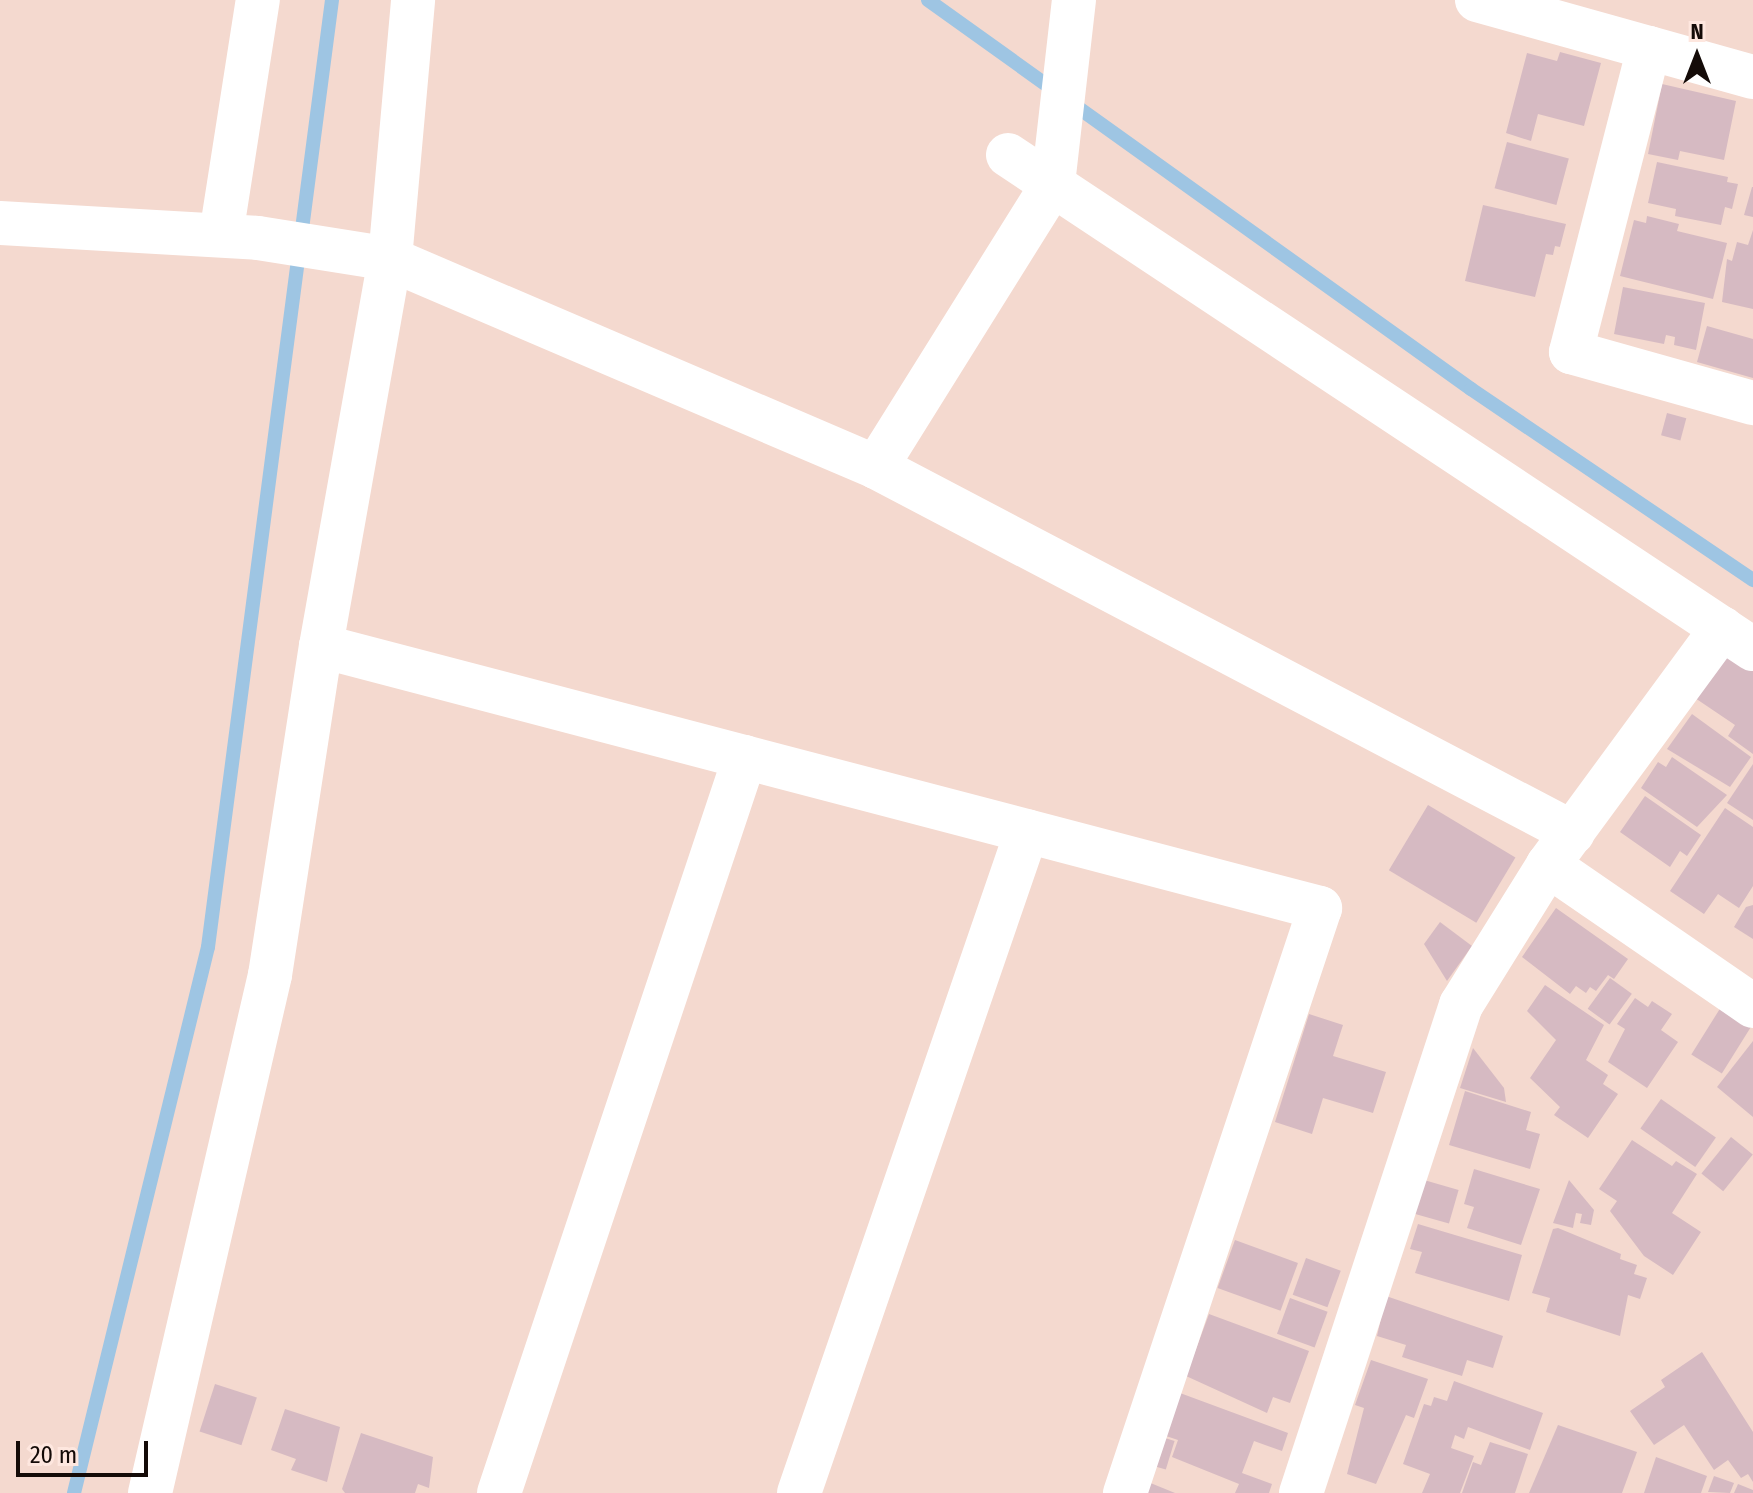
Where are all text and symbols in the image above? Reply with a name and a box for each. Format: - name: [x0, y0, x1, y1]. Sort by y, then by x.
- north arrow: [1657, 16, 1737, 96]
- text: N: [1690, 18, 1704, 45]
- scale bar: [20, 1425, 152, 1475]
- text: 20 m: [30, 1441, 77, 1469]

